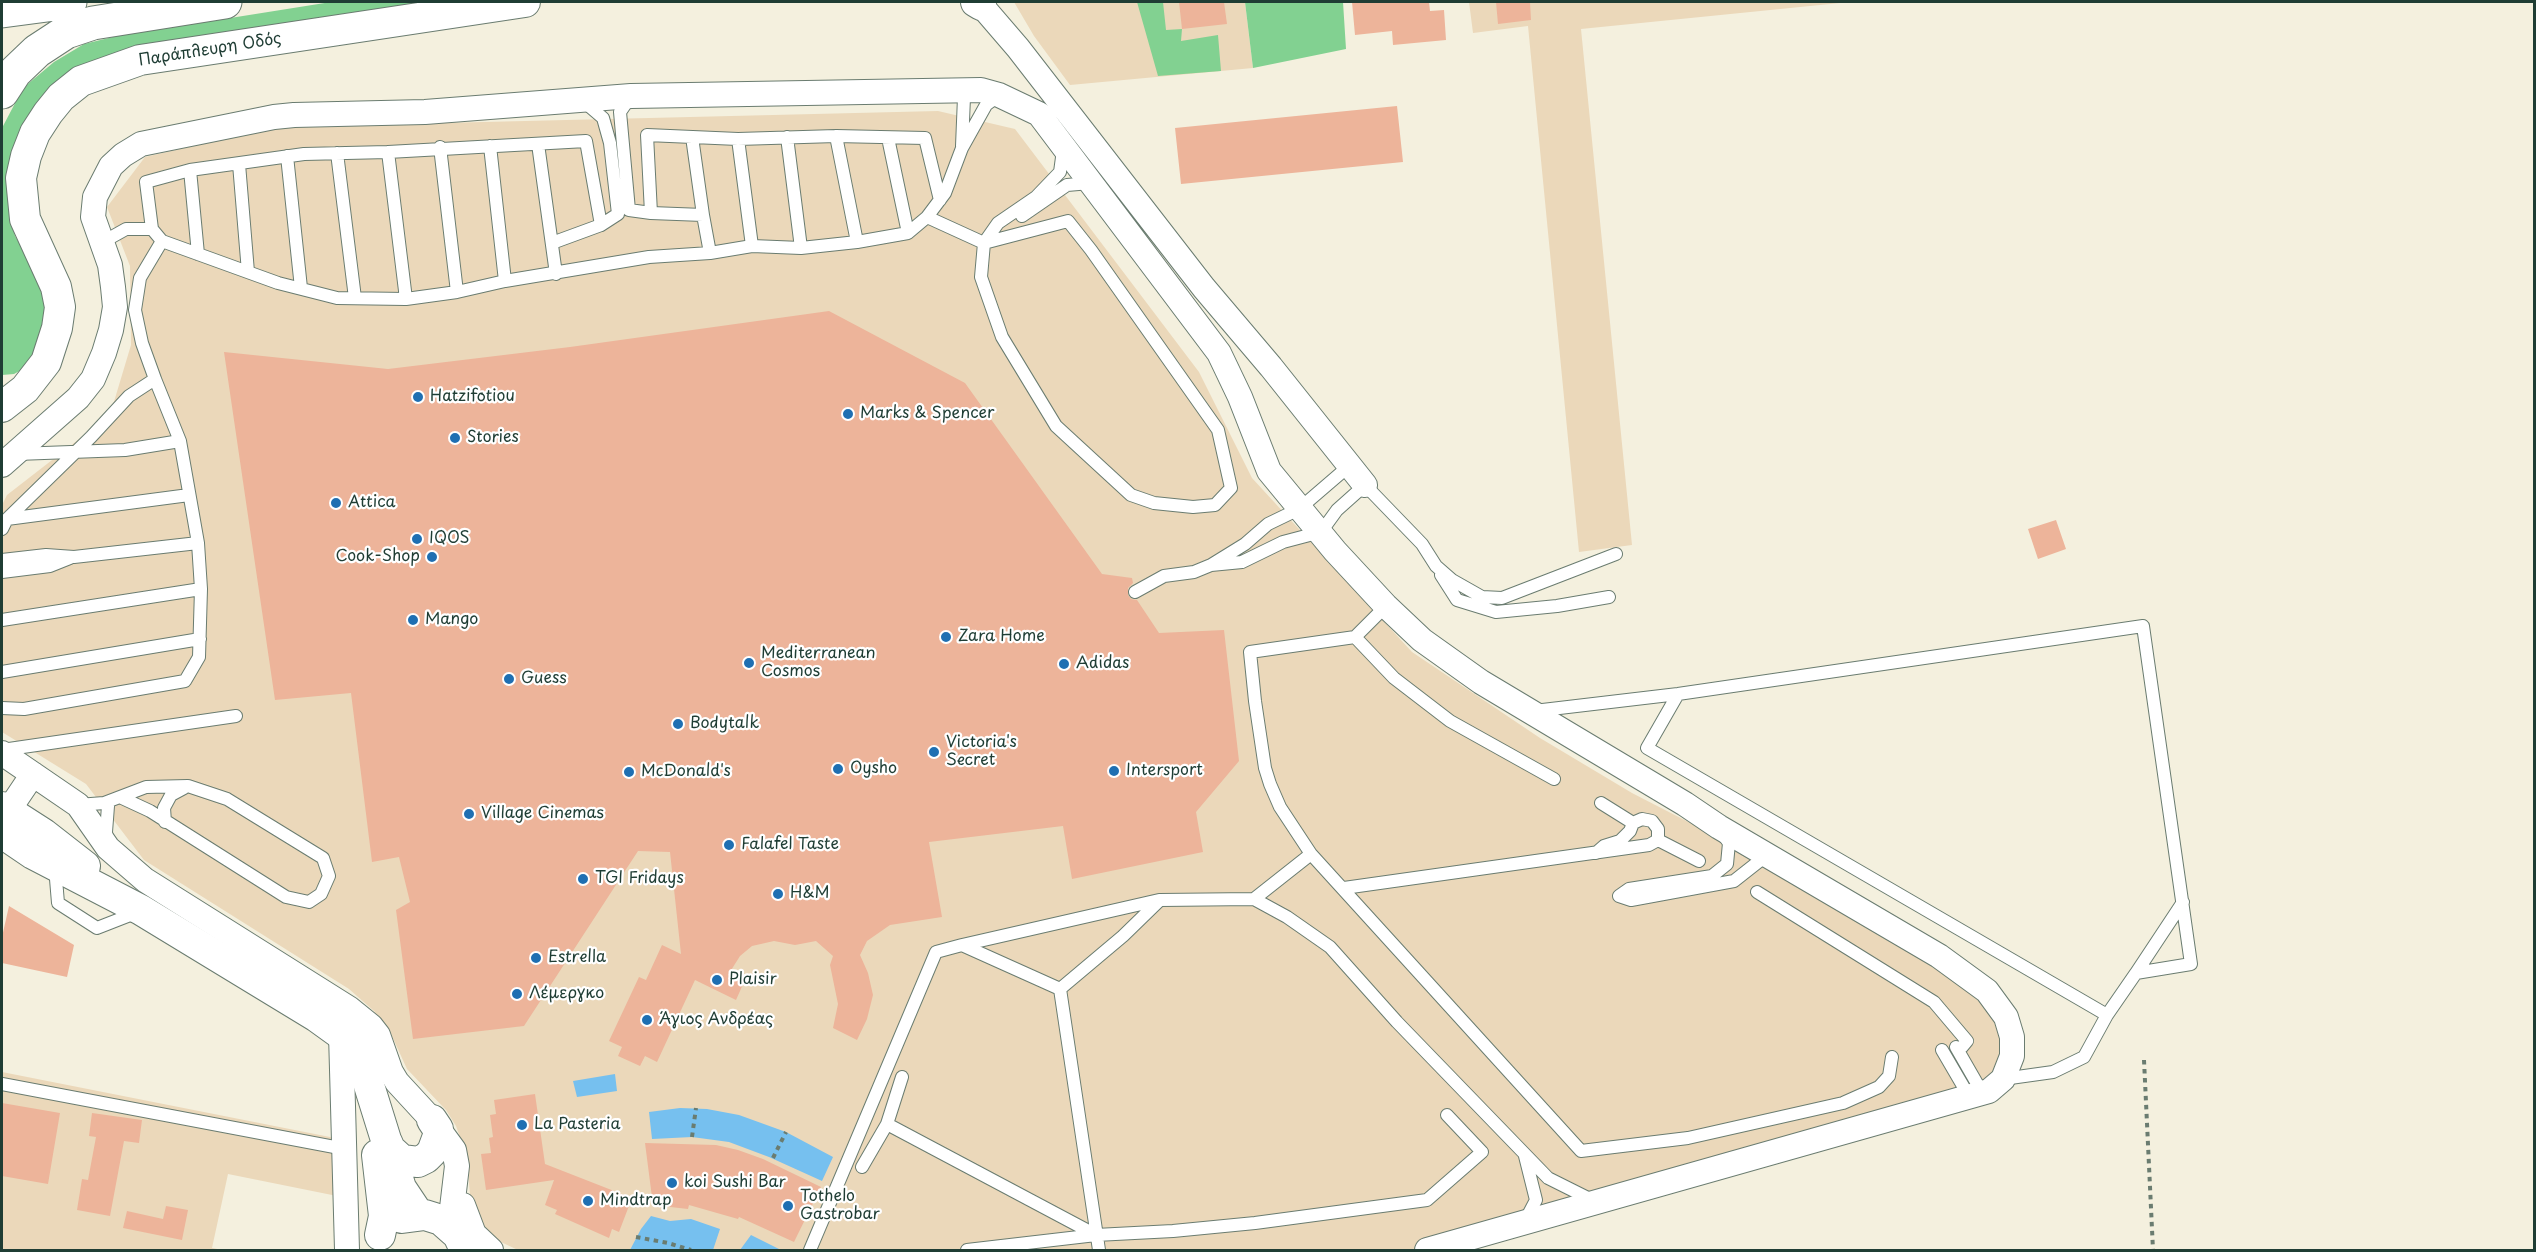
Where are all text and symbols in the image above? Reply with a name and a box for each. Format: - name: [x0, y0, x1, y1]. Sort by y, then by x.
- street label: Παράπλευρη Οδός: [137, 29, 283, 71]
- place label: Hatzifotiou: [430, 387, 515, 407]
- marker: Hatzifotiou: [411, 390, 425, 404]
- place label: Marks & Spencer: [860, 404, 994, 424]
- marker: Marks & Spencer: [841, 407, 855, 421]
- place label: Stories: [467, 428, 519, 448]
- marker: Stories: [448, 431, 462, 445]
- place label: Attica: [348, 493, 396, 513]
- marker: Attica: [329, 496, 343, 510]
- place label: IQOS: [429, 529, 470, 549]
- marker: IQOS: [410, 532, 424, 546]
- place label: Cook-Shop: [335, 547, 420, 567]
- marker: Cook-Shop: [425, 550, 439, 564]
- place label: Mango: [425, 610, 478, 630]
- marker: Mango: [406, 613, 420, 627]
- place label: Zara Home: [958, 627, 1045, 647]
- marker: Zara Home: [939, 630, 953, 644]
- place label: Mediterranean Cosmos: [761, 644, 875, 682]
- place label: Adidas: [1076, 654, 1129, 674]
- marker: Mediterranean Cosmos: [742, 656, 756, 670]
- marker: Adidas: [1057, 657, 1071, 671]
- place label: Guess: [521, 669, 567, 689]
- marker: Guess: [502, 672, 516, 686]
- place label: Bodytalk: [690, 714, 759, 734]
- marker: Bodytalk: [671, 717, 685, 731]
- place label: Victoria's Secret: [946, 733, 1017, 771]
- marker: Victoria's Secret: [927, 745, 941, 759]
- place label: Oysho: [850, 759, 897, 779]
- place label: Intersport: [1126, 761, 1203, 781]
- place label: McDonald's: [641, 762, 731, 782]
- marker: Oysho: [831, 762, 845, 776]
- marker: Intersport: [1107, 764, 1121, 778]
- marker: McDonald's: [622, 765, 636, 779]
- place label: Village Cinemas: [481, 804, 604, 824]
- marker: Village Cinemas: [462, 807, 476, 821]
- place label: Falafel Taste: [741, 835, 839, 855]
- marker: Falafel Taste: [722, 838, 736, 852]
- place label: TGI Fridays: [595, 869, 684, 889]
- marker: TGI Fridays: [576, 872, 590, 886]
- place label: H&M: [790, 884, 830, 904]
- marker: H&M: [771, 887, 785, 901]
- place label: Estrella: [548, 948, 606, 968]
- marker: Estrella: [529, 951, 543, 965]
- place label: Plaisir: [729, 970, 777, 990]
- marker: Plaisir: [710, 973, 724, 987]
- place label: Λέμεργκο: [529, 984, 604, 1004]
- marker: Λέμεργκο: [510, 987, 524, 1001]
- place label: Άγιος Ανδρέας: [659, 1010, 773, 1030]
- marker: Άγιος Ανδρέας: [640, 1013, 654, 1027]
- place label: La Pasteria: [534, 1115, 620, 1135]
- marker: La Pasteria: [515, 1118, 529, 1132]
- place label: koi Sushi Bar: [684, 1173, 786, 1193]
- marker: koi Sushi Bar: [665, 1176, 679, 1190]
- place label: Tothelo Gastrobar: [800, 1187, 880, 1225]
- place label: Mindtrap: [600, 1191, 672, 1211]
- marker: Mindtrap: [581, 1194, 595, 1208]
- marker: Tothelo Gastrobar: [781, 1199, 795, 1213]

